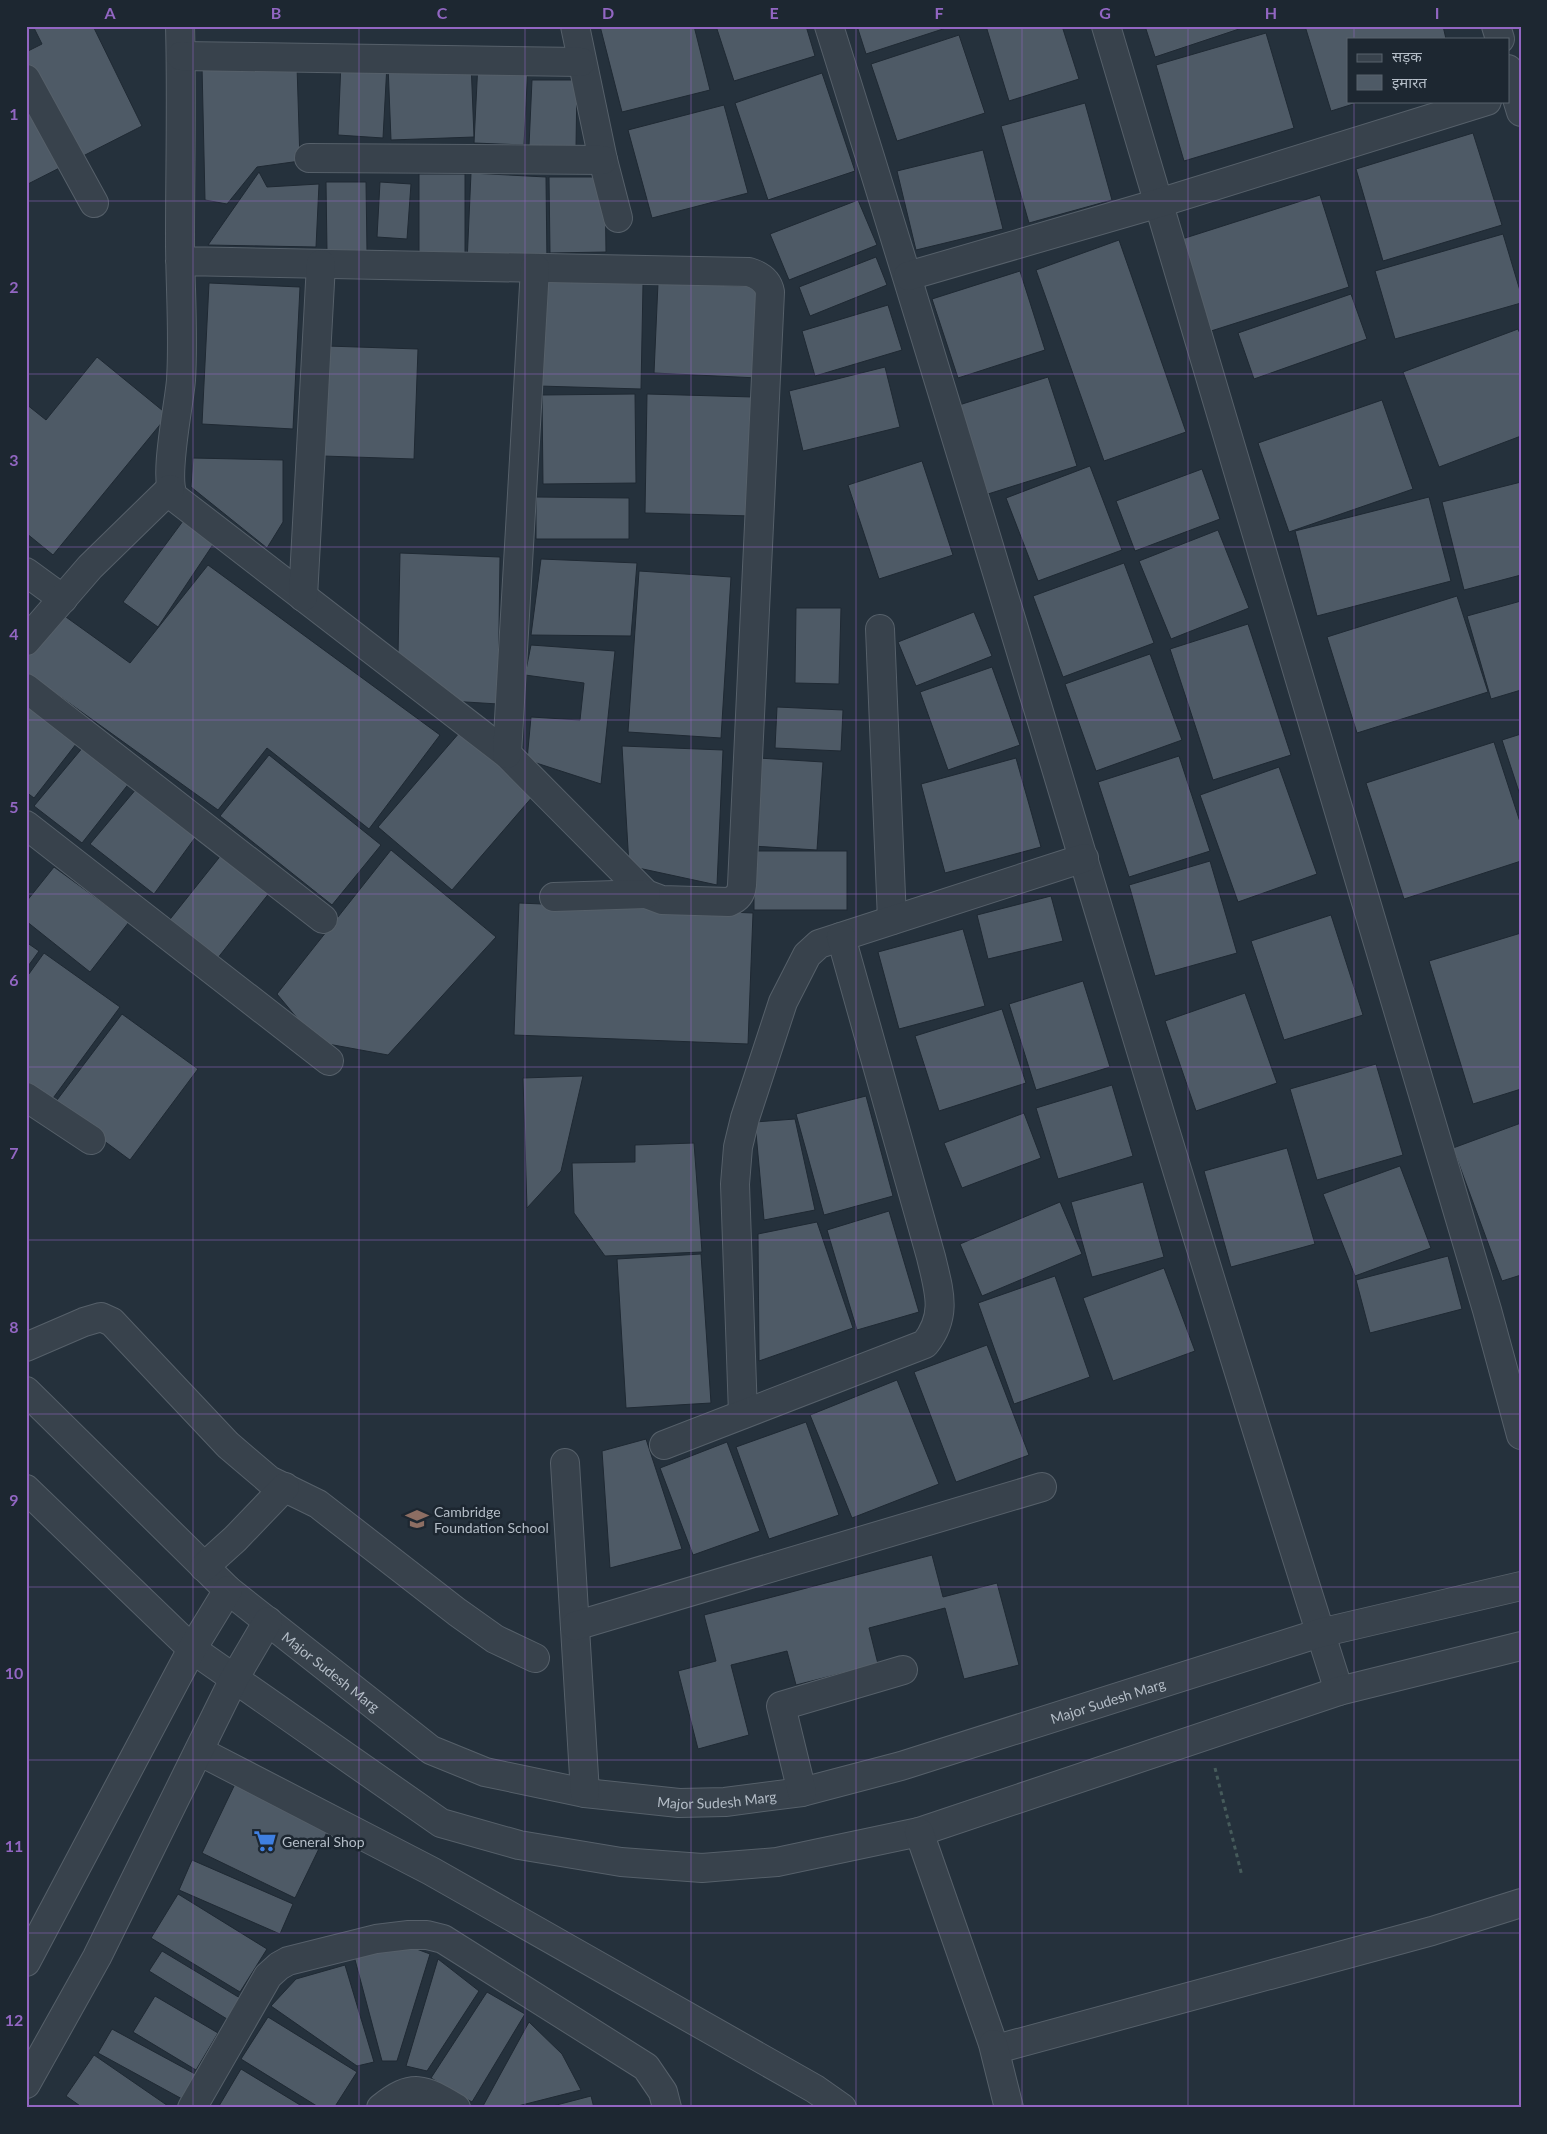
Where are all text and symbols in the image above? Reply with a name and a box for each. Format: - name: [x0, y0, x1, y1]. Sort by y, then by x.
- text: A: [103, 3, 116, 22]
- text: B: [271, 3, 281, 22]
- text: C: [437, 3, 448, 22]
- text: D: [602, 3, 614, 22]
- text: E: [769, 3, 779, 22]
- text: F: [934, 3, 944, 22]
- text: G: [1099, 3, 1111, 22]
- text: H: [1265, 3, 1277, 22]
- text: I: [1435, 3, 1439, 22]
- legend: [1347, 38, 1510, 102]
- text: सड़क: [1392, 47, 1422, 65]
- text: इमारत: [1392, 73, 1427, 91]
- text: 1: [9, 104, 19, 123]
- text: 2: [9, 277, 19, 296]
- text: 3: [9, 450, 19, 469]
- text: 4: [9, 624, 19, 643]
- text: 5: [9, 797, 19, 816]
- text: 6: [9, 970, 19, 989]
- text: 7: [9, 1143, 19, 1162]
- text: 8: [9, 1317, 19, 1336]
- text: 9: [9, 1490, 19, 1509]
- place label: Cambridge Foundation School: [434, 1503, 549, 1536]
- school or university icon: Cambridge Foundation School: [404, 1506, 430, 1532]
- street label: Major Sudesh Marg: [279, 1628, 383, 1715]
- text: 10: [5, 1663, 23, 1682]
- street label: Major Sudesh Marg: [1048, 1674, 1167, 1727]
- street label: Major Sudesh Marg: [656, 1787, 777, 1812]
- supermarket icon: General Shop: [252, 1828, 278, 1854]
- place label: General Shop: [282, 1833, 365, 1850]
- text: 11: [5, 1836, 23, 1855]
- text: 12: [5, 2010, 23, 2029]

